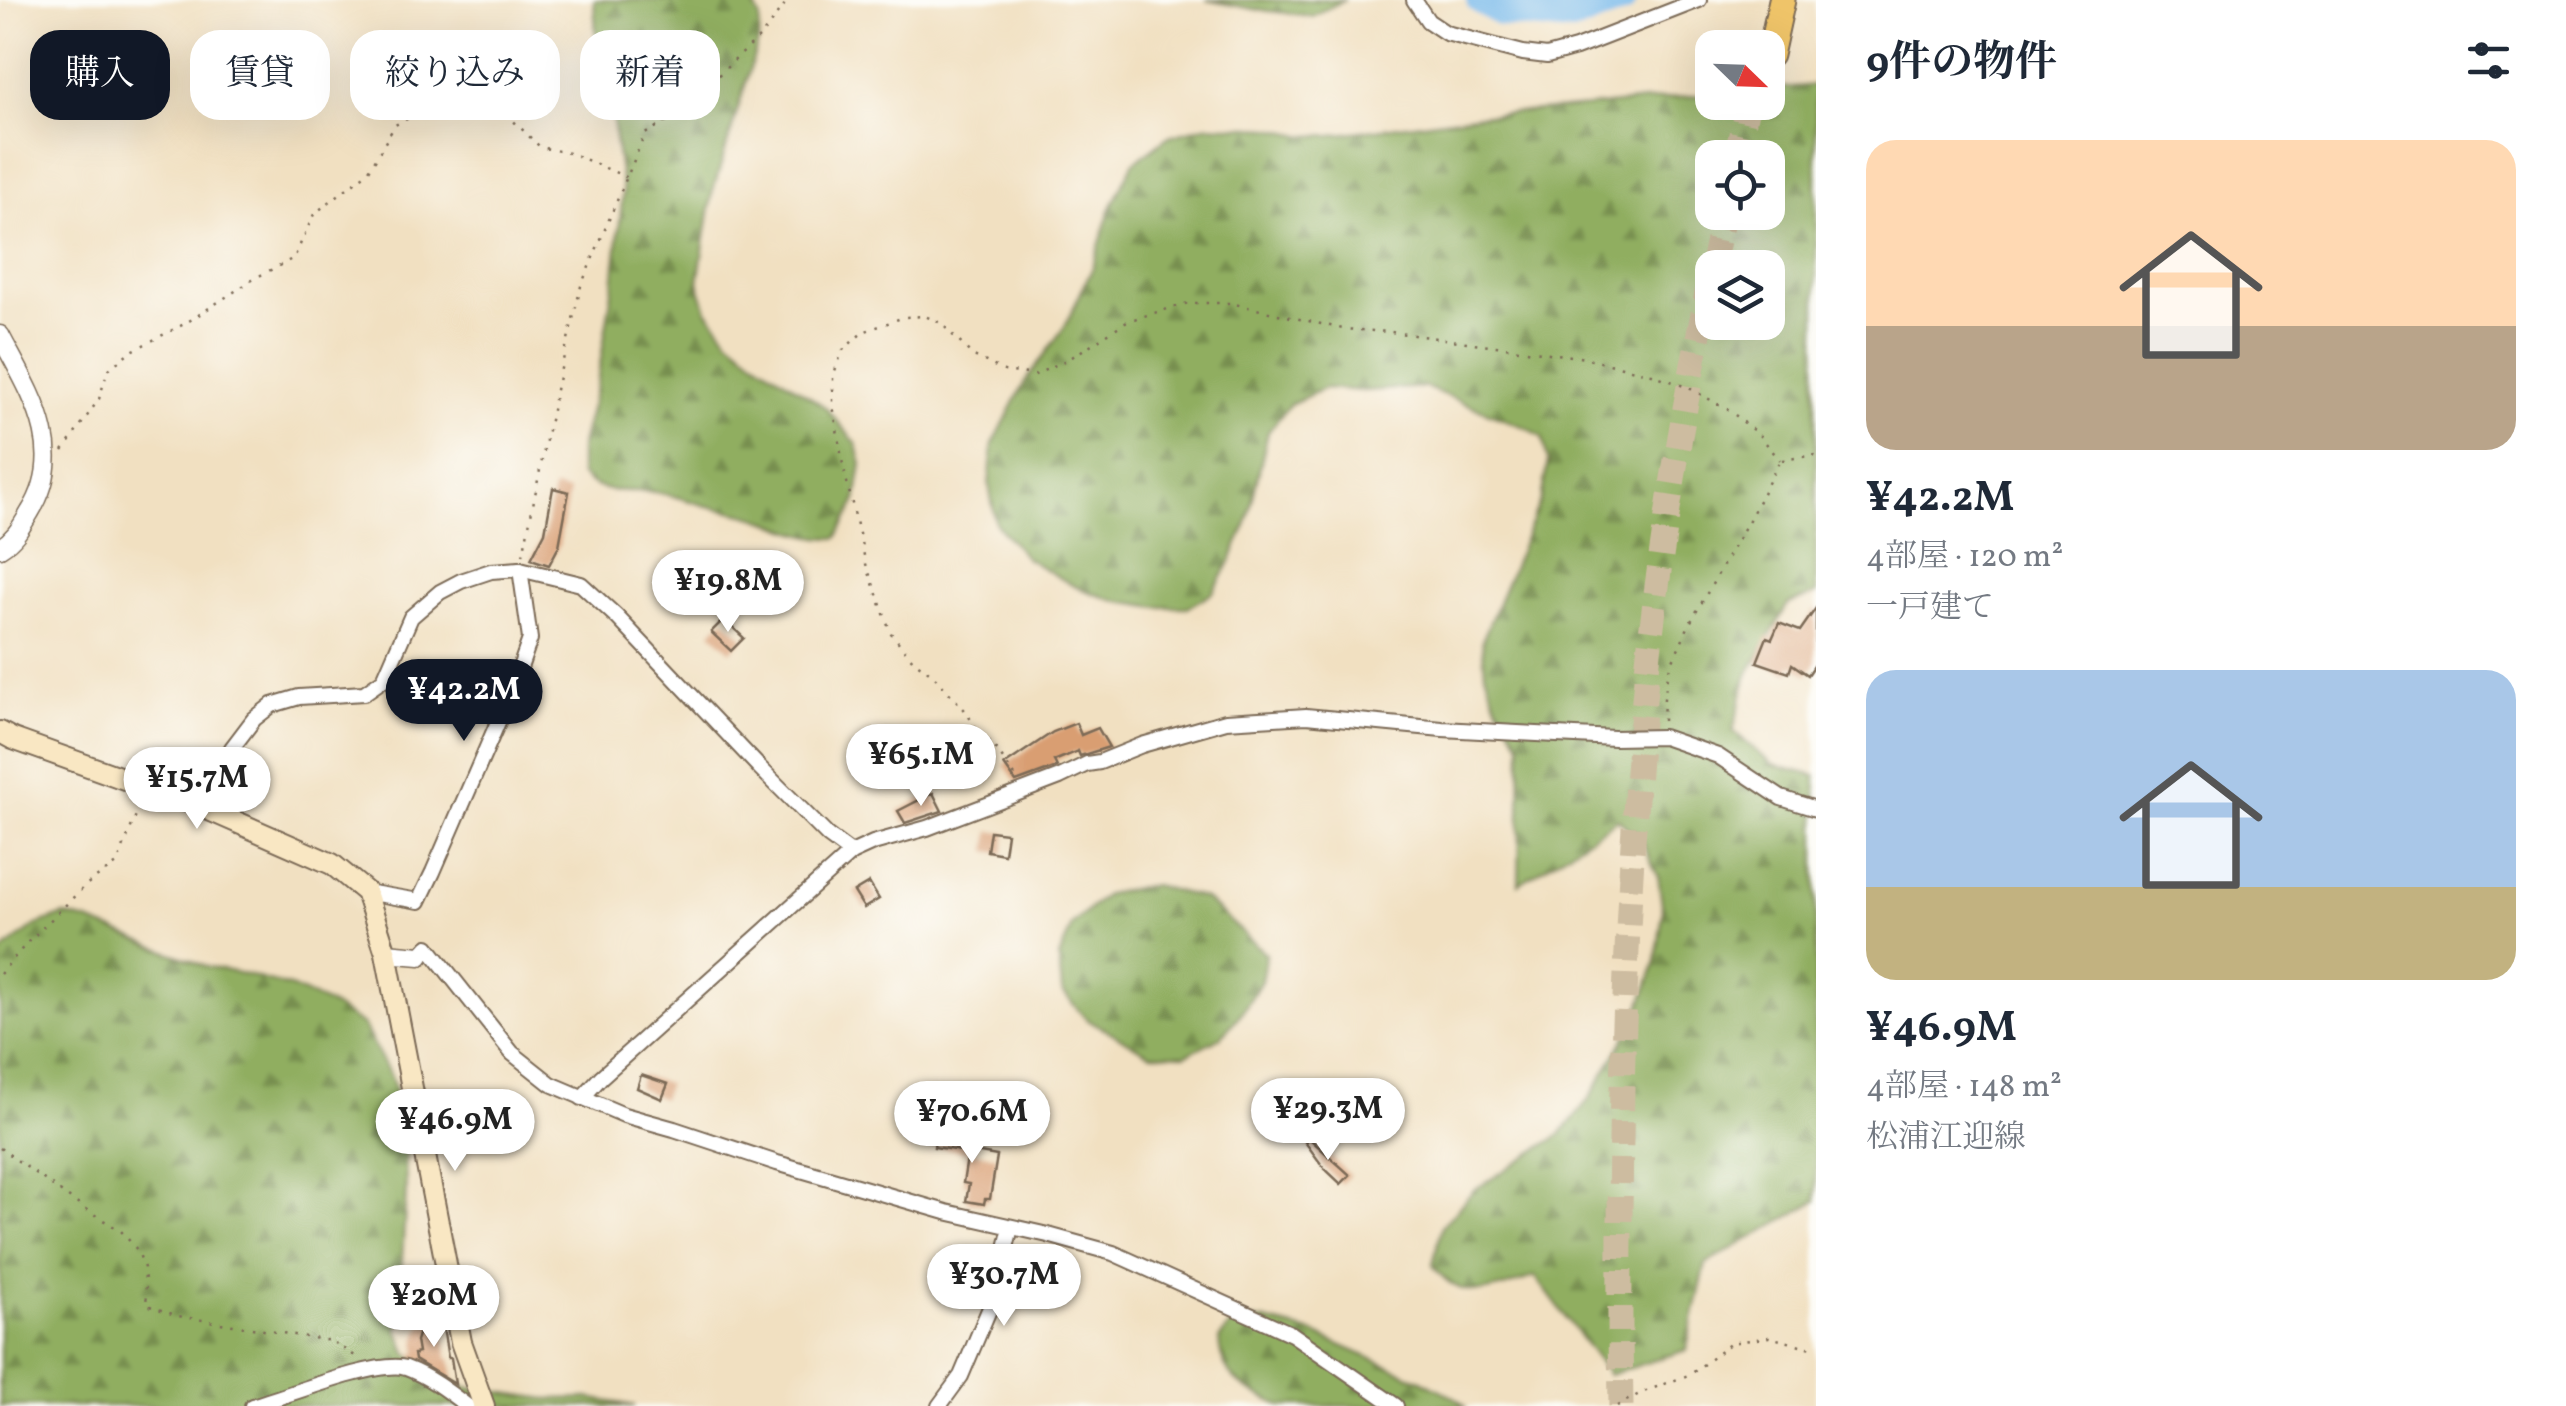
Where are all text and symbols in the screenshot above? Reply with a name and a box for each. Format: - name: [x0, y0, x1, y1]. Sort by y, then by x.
- chip: 購入: [30, 30, 170, 120]
- chip: 賃貸: [190, 30, 330, 120]
- chip: 絞り込み: [350, 30, 560, 120]
- chip: 新着: [580, 30, 720, 120]
- north arrow: [1695, 30, 1785, 120]
- map controls: [1695, 30, 1785, 340]
- icon: filters: [2461, 33, 2516, 88]
- text: 9件の物件: [1866, 35, 2057, 94]
- button: locate: [1695, 140, 1785, 230]
- icon: home: [2101, 205, 2281, 385]
- button: layers: [1695, 250, 1785, 340]
- text: ¥42.2M: [1866, 470, 2014, 529]
- text: 4部屋 · 120 m²: [1866, 536, 2063, 580]
- pin: ¥19.8M: [647, 550, 809, 635]
- text: ¥19.8M: [674, 560, 782, 604]
- text: 一戸建て: [1866, 587, 1994, 631]
- pin: ¥42.2M: [383, 659, 545, 744]
- text: ¥42.2M: [408, 669, 520, 713]
- pin: ¥65.1M: [840, 724, 1002, 809]
- text: ¥65.1M: [868, 734, 974, 778]
- icon: home: [2101, 735, 2281, 915]
- pin: ¥15.7M: [116, 747, 278, 832]
- text: ¥15.7M: [146, 757, 248, 801]
- text: ¥46.9M: [1866, 1000, 2017, 1059]
- text: 4部屋 · 148 m²: [1866, 1066, 2062, 1110]
- pin: ¥29.3M: [1247, 1078, 1409, 1163]
- pin: ¥70.6M: [891, 1081, 1053, 1166]
- text: ¥29.3M: [1273, 1088, 1383, 1132]
- pin: ¥46.9M: [374, 1089, 536, 1174]
- text: ¥70.6M: [916, 1091, 1028, 1135]
- text: ¥46.9M: [398, 1099, 512, 1143]
- text: 松浦江迎線: [1866, 1117, 2026, 1161]
- pin: ¥30.7M: [923, 1244, 1085, 1329]
- text: ¥30.7M: [949, 1254, 1059, 1298]
- pin: ¥20M: [375, 1265, 493, 1350]
- text: ¥20M: [390, 1275, 478, 1319]

